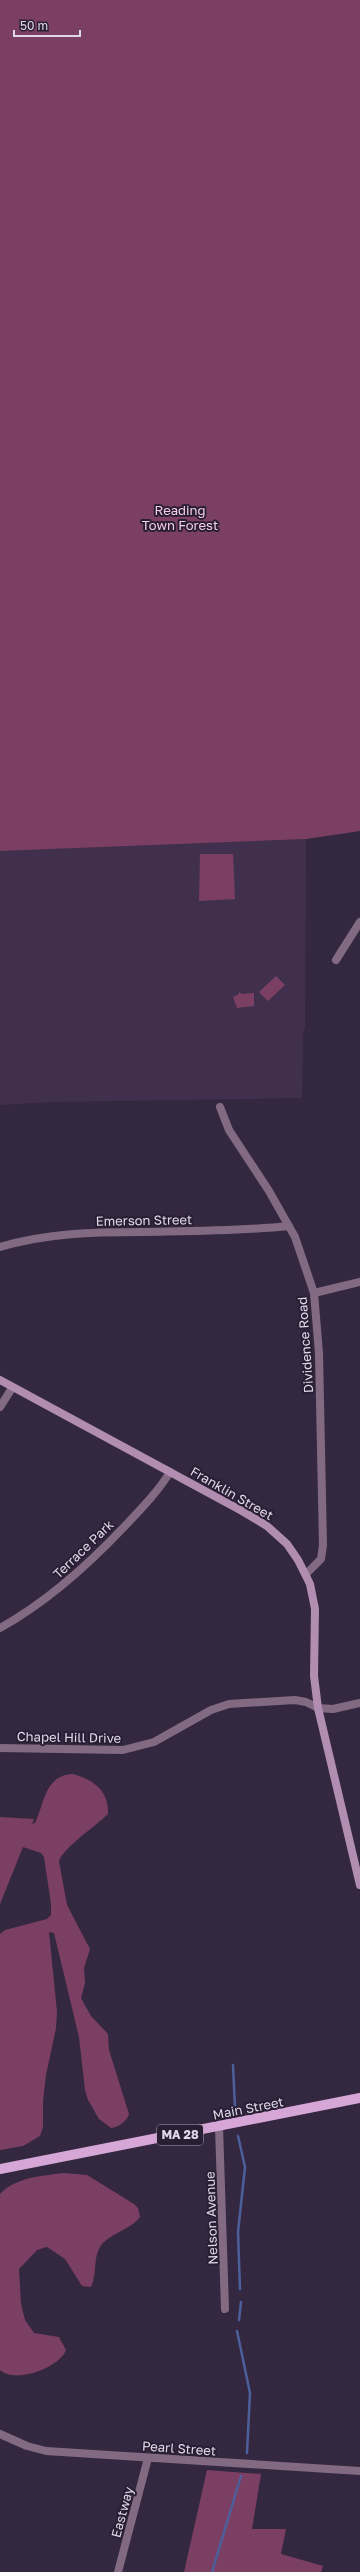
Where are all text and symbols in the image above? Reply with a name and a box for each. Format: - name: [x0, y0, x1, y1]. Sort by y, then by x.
- scale bar: [14, 12, 80, 38]
- text: 50 m: [20, 18, 48, 33]
- park label: Reading Town Forest: [142, 502, 218, 533]
- street label: Emerson Street: [96, 1211, 192, 1229]
- street label: Dividence Road: [294, 1296, 316, 1394]
- street label: Franklin Street: [188, 1463, 276, 1523]
- street label: Terrace Park: [49, 1516, 117, 1582]
- street label: Chapel Hill Drive: [17, 1728, 121, 1746]
- street label: Main Street: [211, 2093, 285, 2123]
- road number: MA 28: [157, 2125, 203, 2145]
- street label: Nelson Avenue: [201, 2171, 221, 2265]
- street label: Pearl Street: [141, 2437, 217, 2459]
- street label: Eastway: [108, 2484, 137, 2539]

